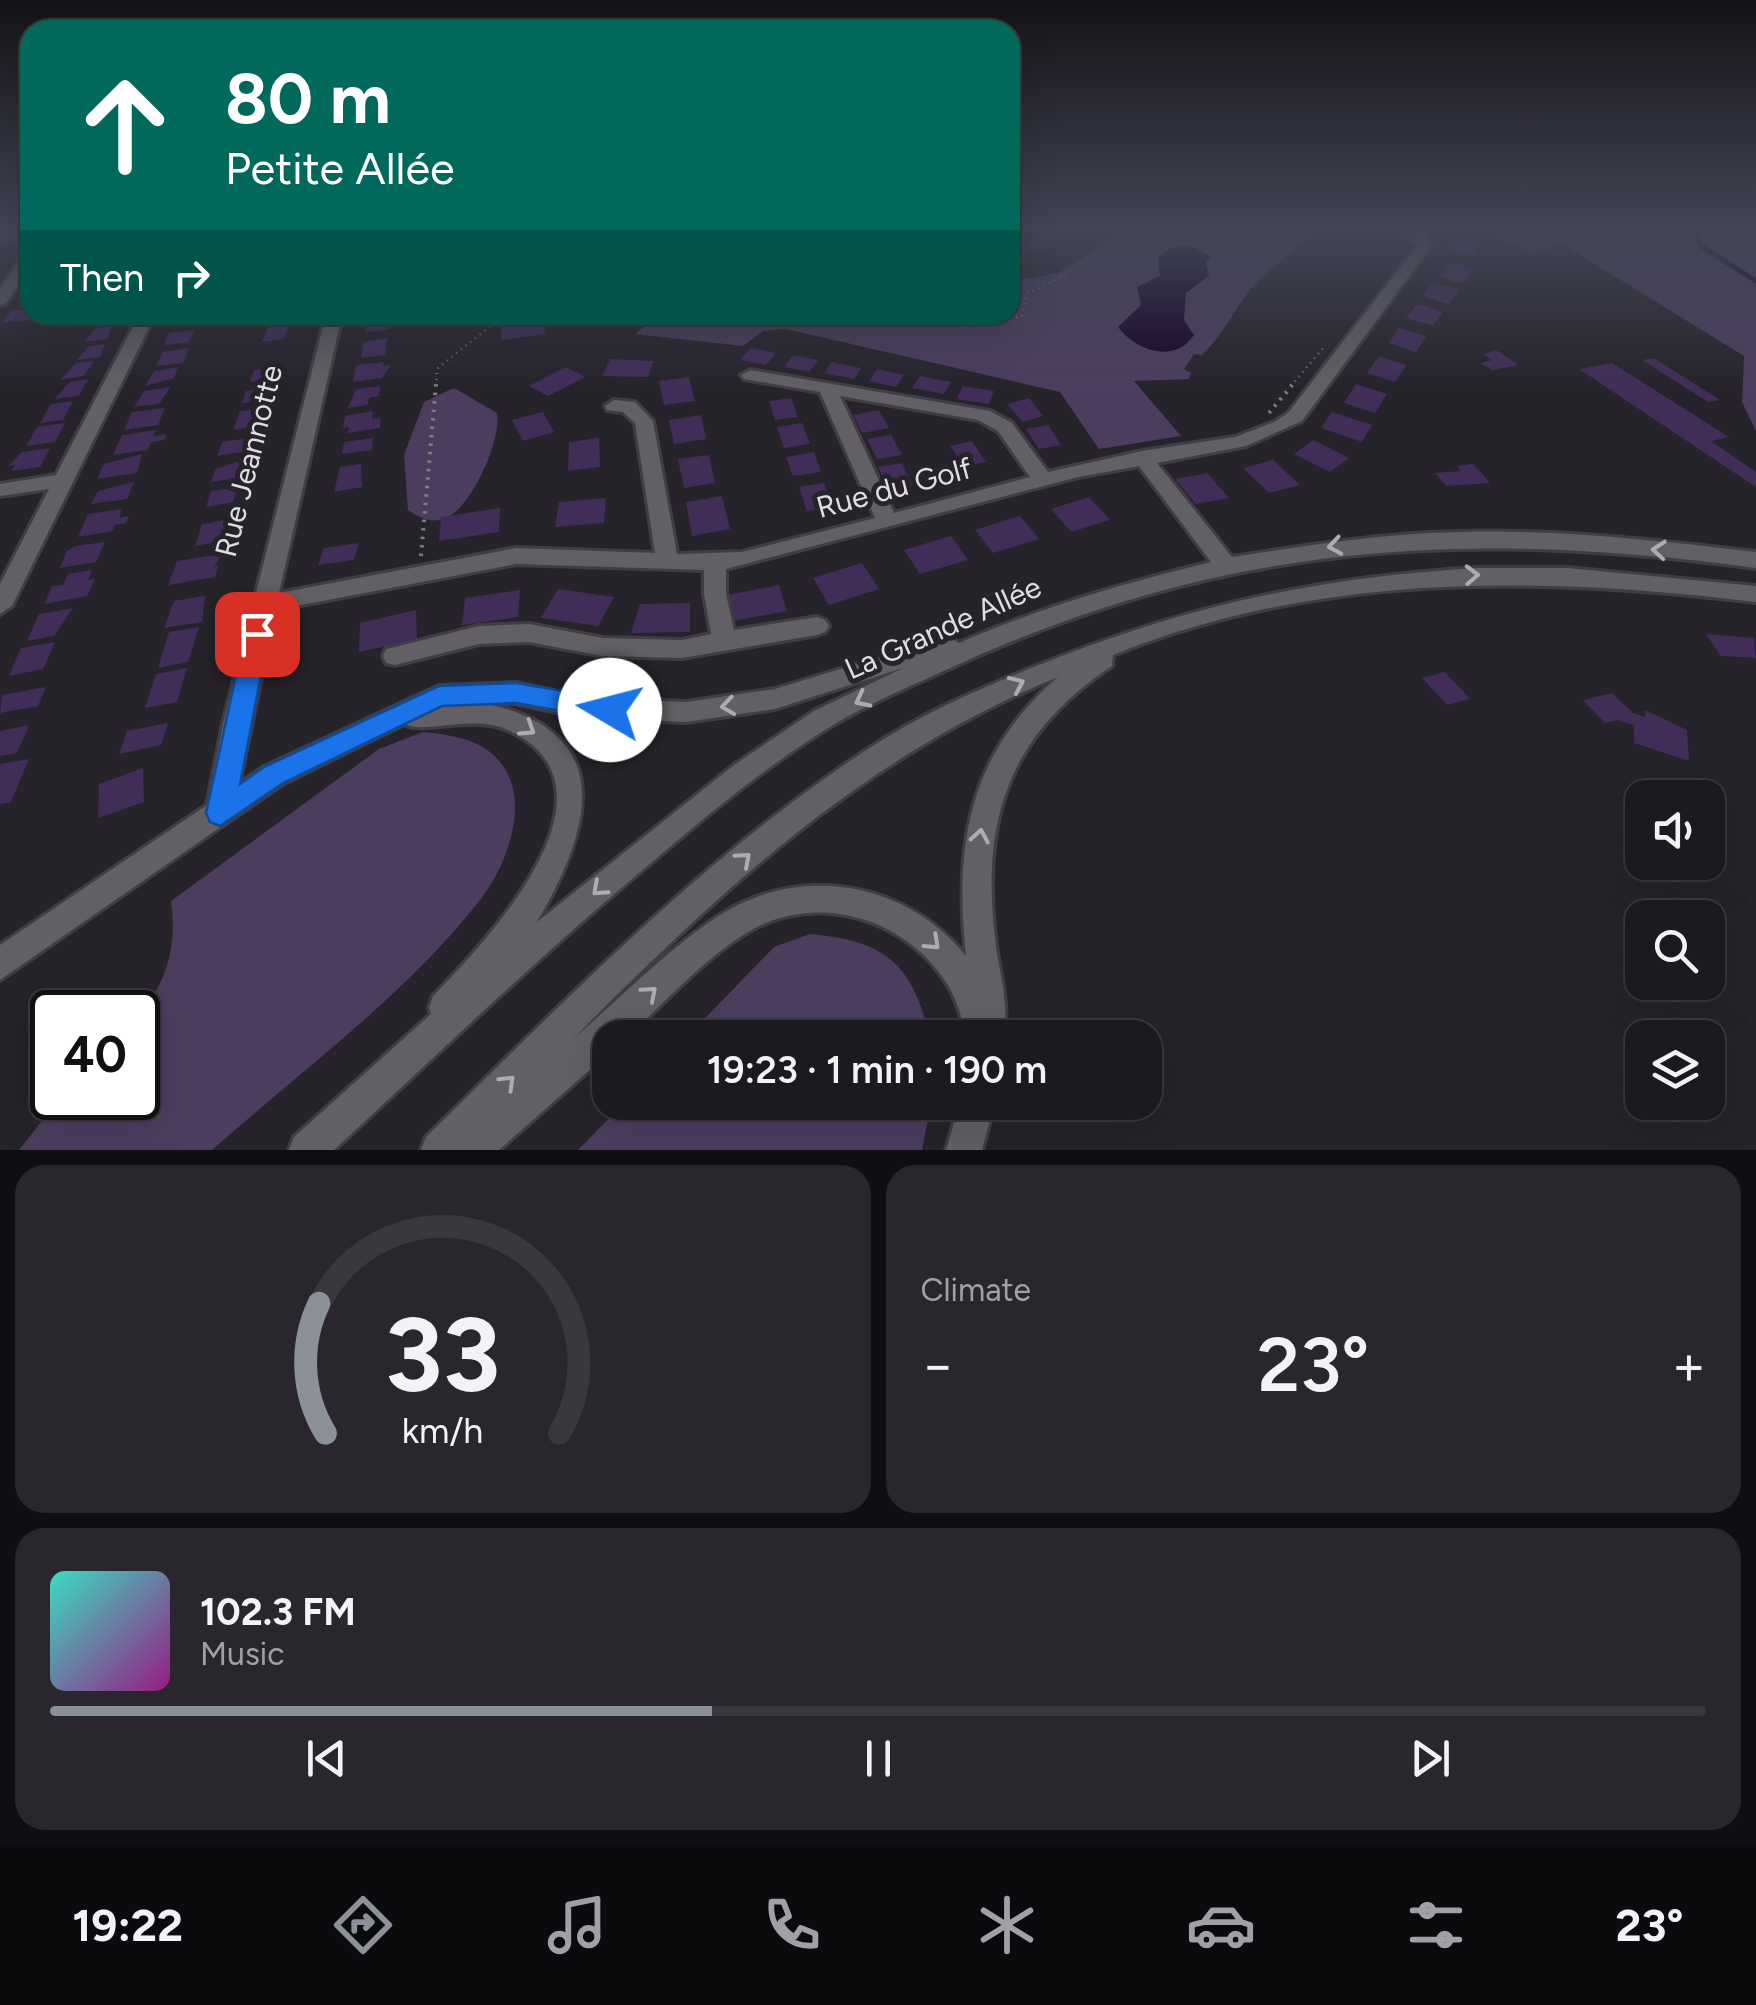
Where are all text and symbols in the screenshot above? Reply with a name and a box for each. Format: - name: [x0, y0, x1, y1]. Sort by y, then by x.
- text: 80 m: [225, 56, 391, 141]
- icon: ahead: [60, 60, 190, 190]
- text: Petite Allée: [225, 141, 455, 195]
- icon: right: [164, 250, 219, 305]
- text: Then: [60, 255, 144, 301]
- street label: Rue Jeannotte: [207, 361, 290, 561]
- street label: Rue du Golf: [812, 449, 975, 526]
- one-way arrow: [1327, 535, 1343, 556]
- one-way arrow: [1651, 539, 1667, 561]
- one-way arrow: [1464, 564, 1480, 585]
- street label: La Grande Allée: [839, 568, 1047, 687]
- pin: [215, 592, 300, 677]
- icon: arrive: [230, 607, 285, 662]
- position arrow: [558, 658, 662, 762]
- one-way arrow: [1007, 676, 1025, 696]
- one-way arrow: [855, 687, 873, 707]
- one-way arrow: [719, 695, 736, 716]
- one-way arrow: [518, 717, 536, 736]
- map controls: [1625, 780, 1725, 1120]
- button: sound: [1625, 780, 1725, 880]
- one-way arrow: [969, 828, 990, 844]
- one-way arrow: [733, 852, 751, 870]
- one-way arrow: [592, 877, 611, 895]
- button: search: [1625, 900, 1725, 1000]
- one-way arrow: [921, 932, 939, 950]
- one-way arrow: [638, 986, 656, 1004]
- speed limit sign: 40: [30, 990, 160, 1120]
- button: layers: [1625, 1020, 1725, 1120]
- text: 19:23 · 1 min · 190 m: [707, 1047, 1047, 1093]
- one-way arrow: [497, 1075, 515, 1093]
- text: Climate: [921, 1271, 1031, 1309]
- text: 33: [385, 1292, 501, 1417]
- text: 23°: [1257, 1320, 1369, 1410]
- text: −: [921, 1332, 955, 1398]
- text: +: [1672, 1332, 1706, 1398]
- text: km/h: [402, 1409, 484, 1452]
- text: 102.3 FM: [200, 1589, 356, 1635]
- text: Music: [200, 1635, 285, 1673]
- icon: previous: [299, 1731, 354, 1786]
- icon: pause: [851, 1731, 906, 1786]
- icon: next: [1403, 1731, 1458, 1786]
- icon: directions: [328, 1890, 398, 1960]
- icon: music: [542, 1890, 612, 1960]
- icon: phone: [757, 1890, 827, 1960]
- icon: climate: [972, 1890, 1042, 1960]
- icon: car: [1186, 1890, 1256, 1960]
- icon: filters: [1401, 1890, 1471, 1960]
- text: 19:22: [72, 1898, 183, 1952]
- text: 23°: [1616, 1898, 1684, 1952]

